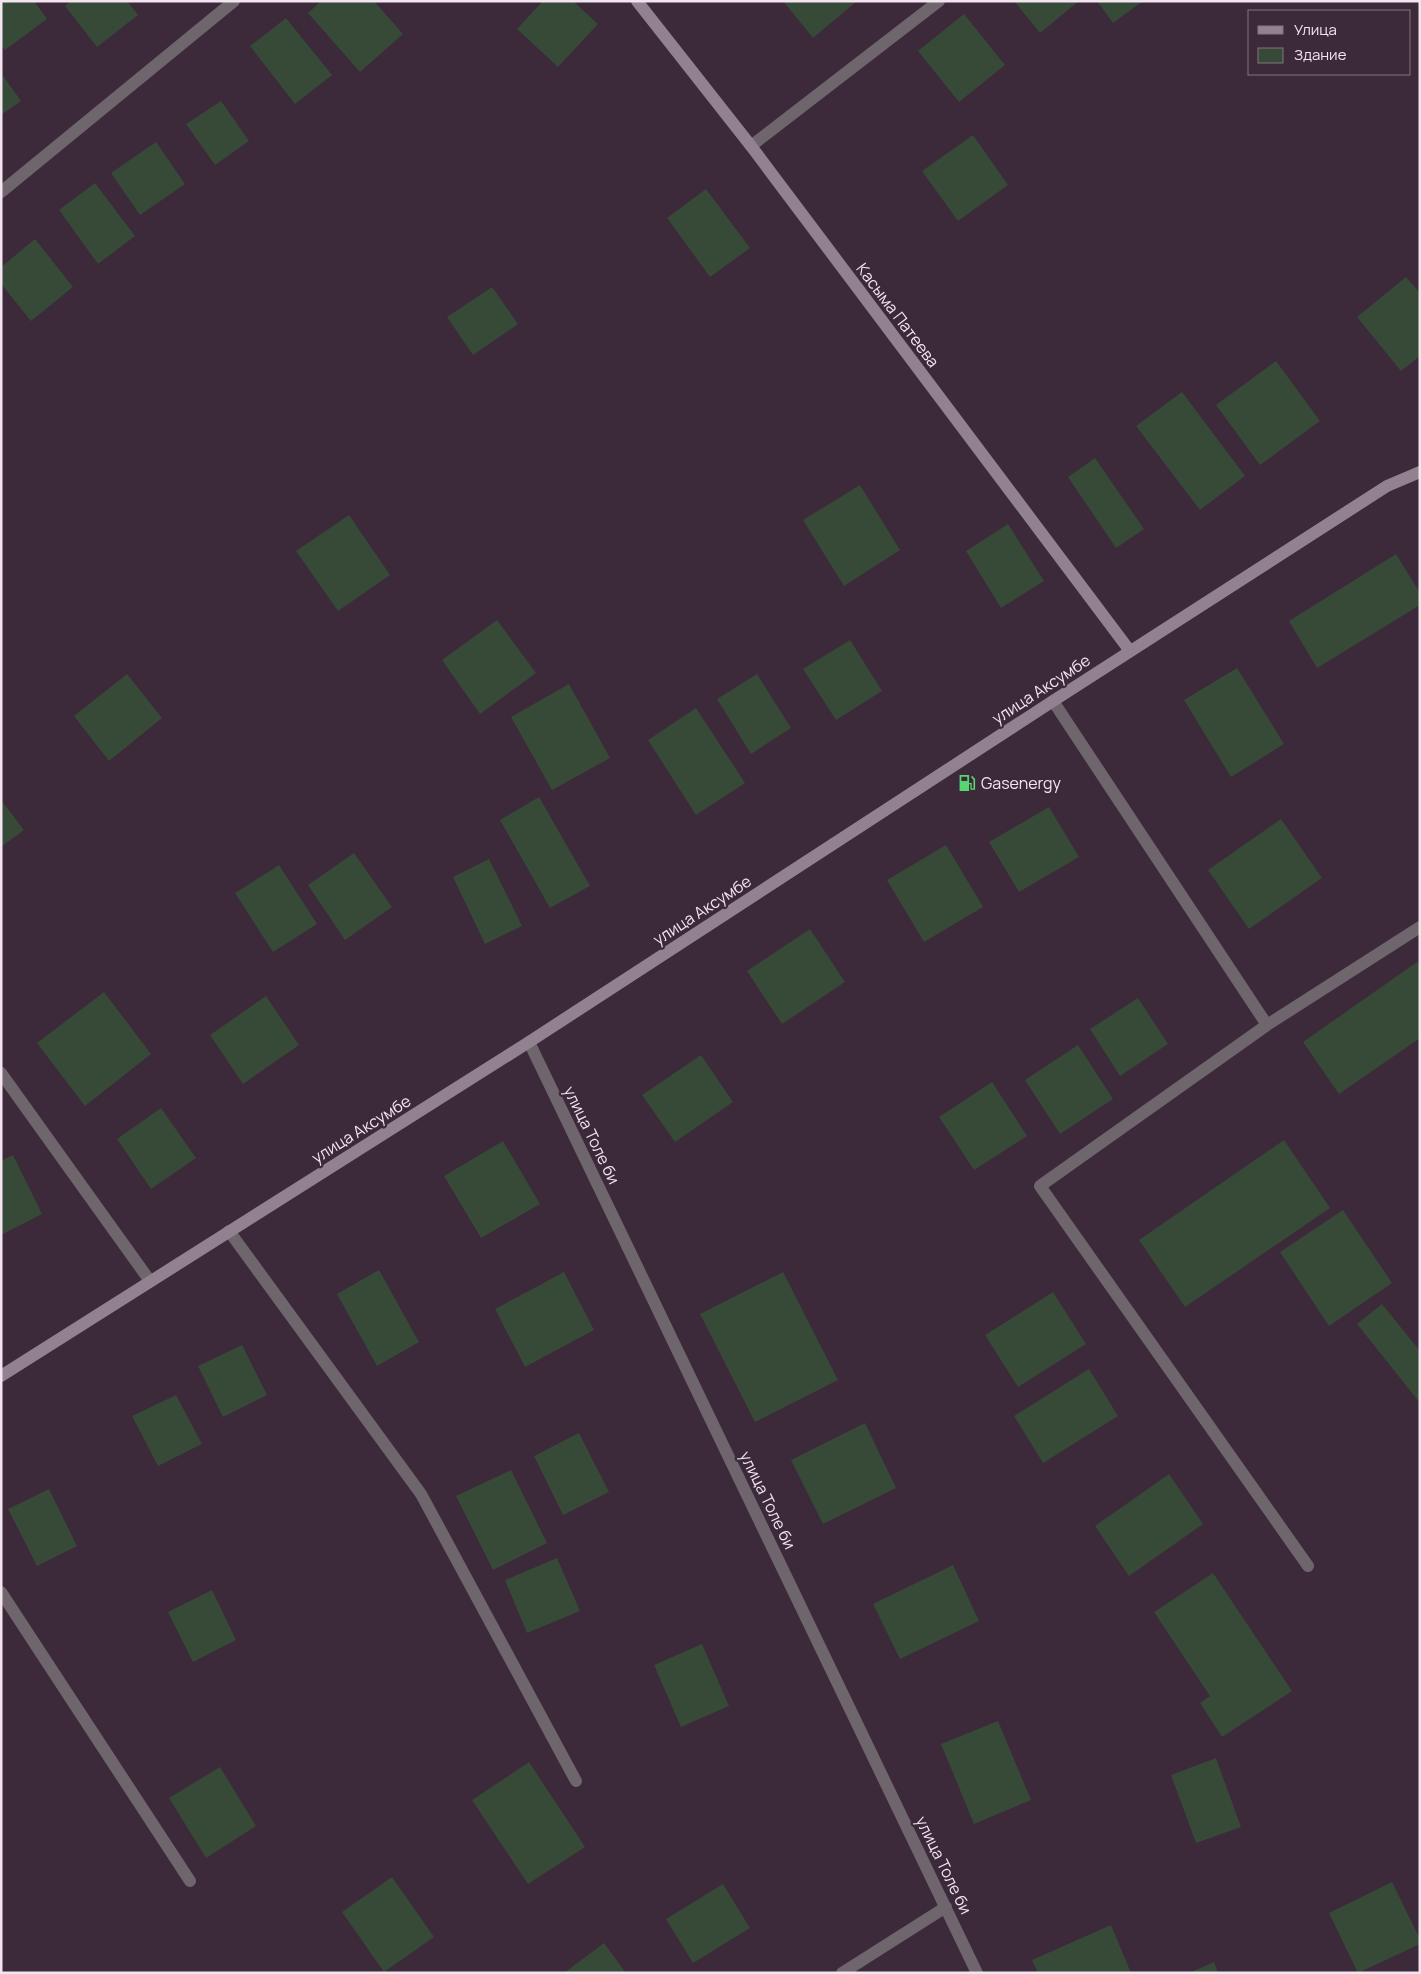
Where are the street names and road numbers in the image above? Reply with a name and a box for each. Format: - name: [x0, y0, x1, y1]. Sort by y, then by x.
- street label: Касыма Патеева: [852, 258, 944, 372]
- street label: улица Аксумбе: [988, 649, 1094, 729]
- street label: улица Аксумбе: [649, 870, 755, 950]
- street label: улица Толе би: [559, 1082, 625, 1188]
- street label: улица Аксумбе: [307, 1090, 415, 1168]
- street label: улица Толе би: [735, 1447, 801, 1553]
- street label: улица Толе би: [911, 1812, 977, 1918]

